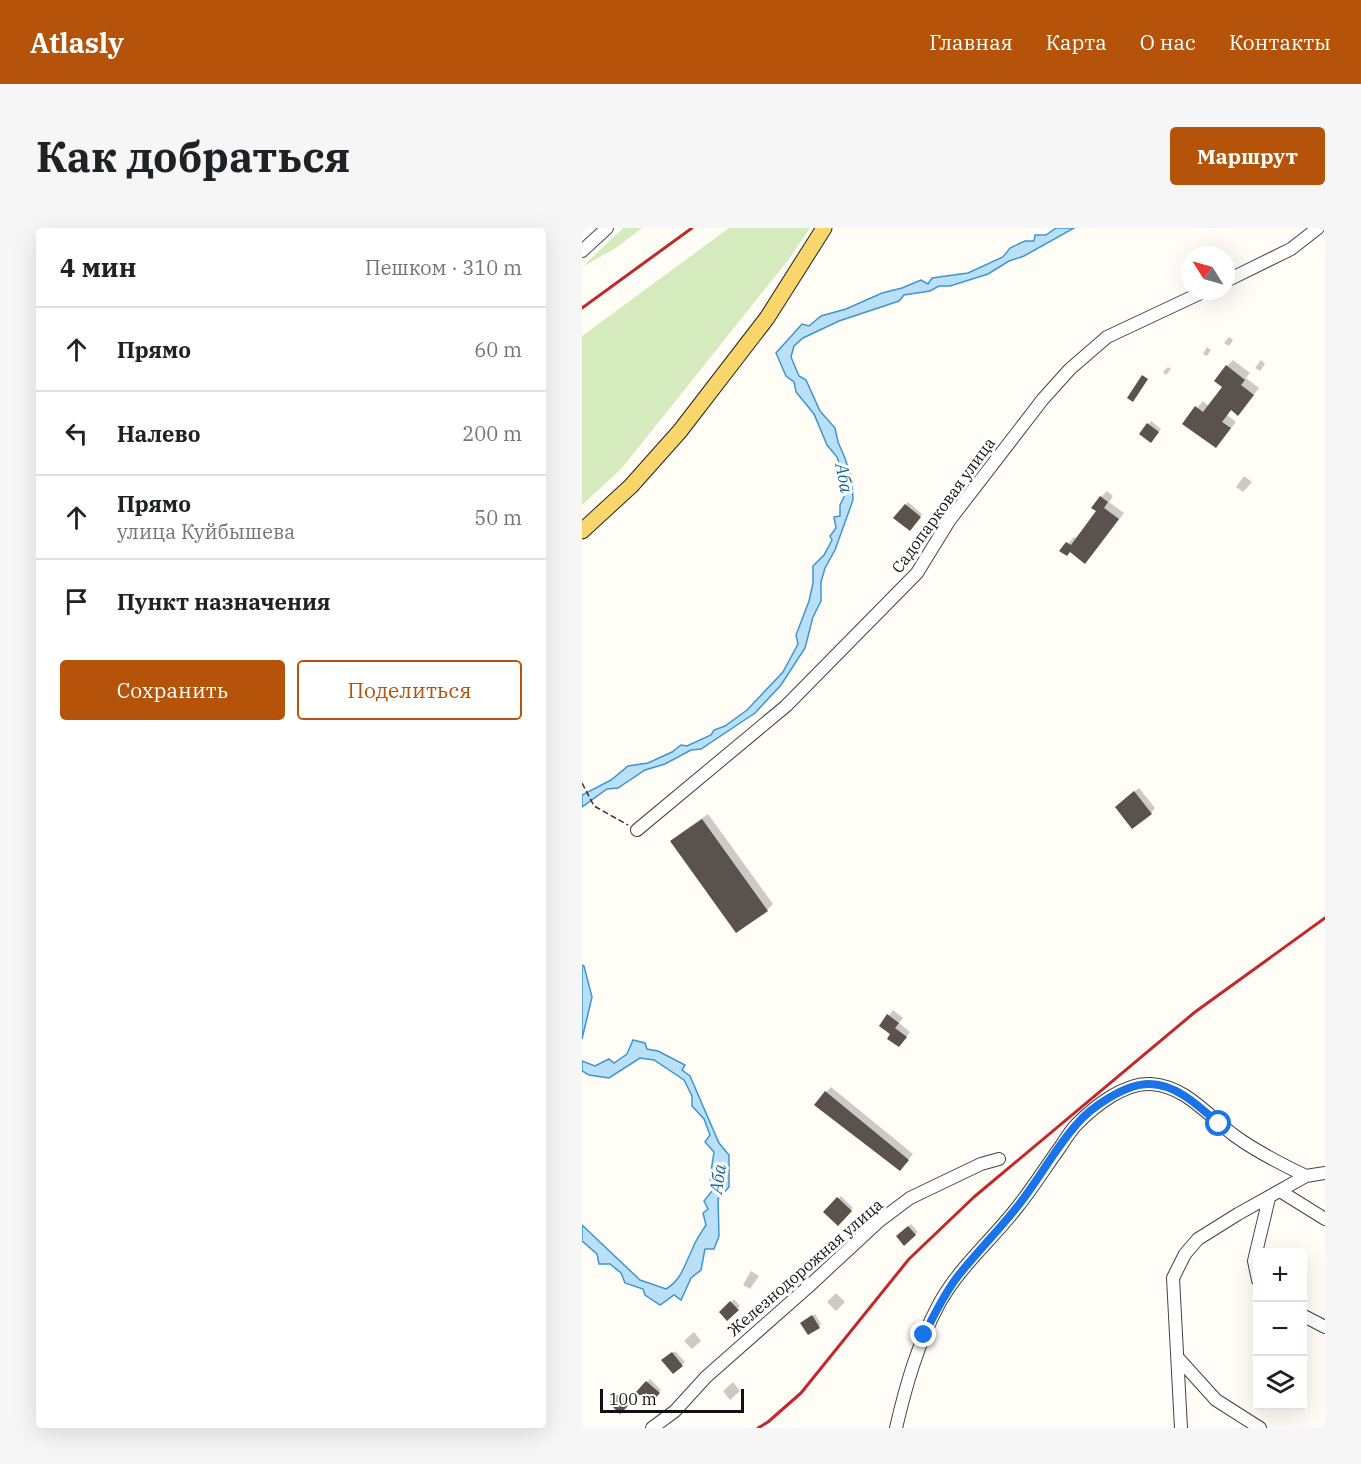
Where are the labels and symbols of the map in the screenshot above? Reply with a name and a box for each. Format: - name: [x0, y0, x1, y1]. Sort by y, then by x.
- north arrow: [1181, 246, 1235, 300]
- street label: Садопарковая улица: [887, 433, 999, 577]
- water label: Аба: [830, 460, 859, 495]
- route start: [1205, 1110, 1231, 1136]
- water label: Аба: [704, 1162, 731, 1196]
- street label: Железнодорожная улица: [723, 1194, 887, 1340]
- route end: [910, 1321, 936, 1347]
- scale bar: [600, 1386, 744, 1414]

